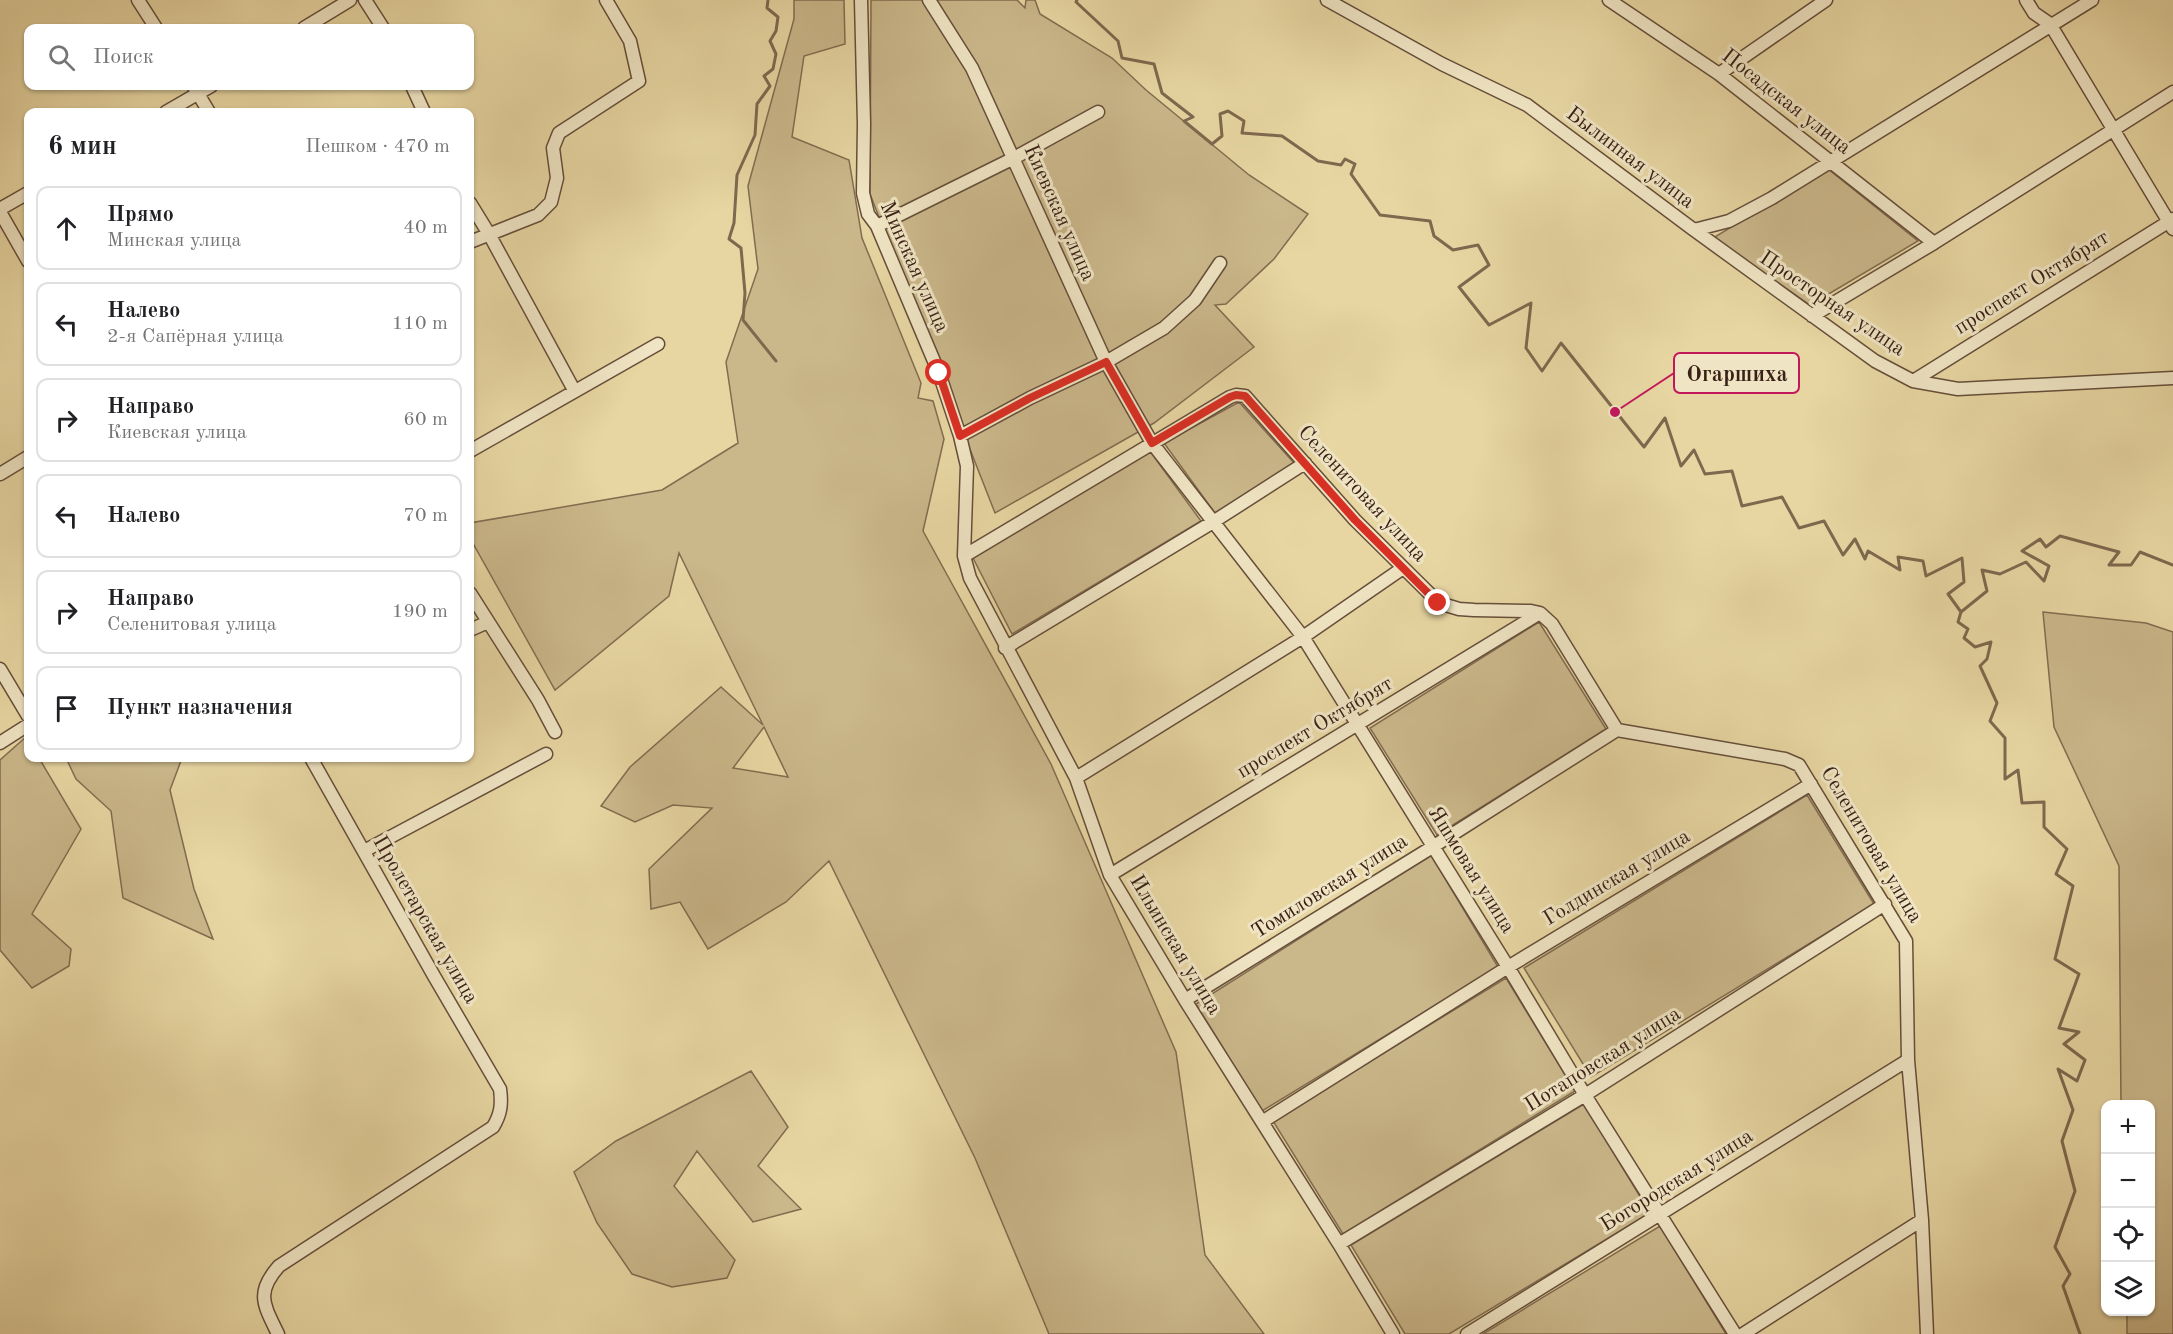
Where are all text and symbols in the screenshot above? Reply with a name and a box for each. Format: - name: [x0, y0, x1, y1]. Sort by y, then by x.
- search box: [24, 24, 474, 90]
- icon: search: [45, 41, 78, 74]
- street label: Посадская улица: [1718, 45, 1854, 159]
- text: Поиск: [93, 46, 154, 68]
- street label: Былинная улица: [1562, 103, 1698, 213]
- text: 6 мин: [48, 134, 117, 160]
- text: Пешком · 470 m: [305, 137, 450, 157]
- street label: Киевская улица: [1020, 142, 1098, 284]
- street label: Минская улица: [876, 198, 952, 336]
- text: Прямо: [107, 204, 174, 226]
- icon: ahead: [50, 212, 83, 245]
- text: 40 m: [403, 218, 448, 238]
- street label: проспект Октябрят: [1951, 227, 2113, 339]
- text: Минская улица: [107, 231, 241, 251]
- street label: Просторная улица: [1755, 248, 1909, 360]
- text: Налево: [107, 300, 180, 322]
- icon: left: [50, 308, 83, 341]
- text: 110 m: [392, 314, 448, 334]
- text: 2-я Сапёрная улица: [107, 327, 284, 347]
- callout: Огаршиха: [1674, 353, 1799, 393]
- route start: [925, 359, 951, 385]
- text: Огаршиха: [1686, 364, 1788, 386]
- text: Направо: [107, 396, 194, 418]
- icon: right: [50, 404, 83, 437]
- text: 60 m: [403, 410, 448, 430]
- street label: Селенитовая улица: [1294, 422, 1430, 566]
- text: Киевская улица: [107, 423, 247, 443]
- icon: left: [50, 500, 83, 533]
- text: Налево: [107, 505, 180, 527]
- text: 70 m: [403, 506, 448, 526]
- text: Направо: [107, 588, 194, 610]
- route end: [1424, 589, 1450, 615]
- icon: right: [50, 596, 83, 629]
- text: 190 m: [392, 602, 448, 622]
- text: Селенитовая улица: [107, 615, 277, 635]
- street label: проспект Октябрят: [1233, 673, 1397, 783]
- icon: arrive: [50, 692, 83, 725]
- text: Пункт назначения: [107, 697, 293, 719]
- street label: Селенитовая улица: [1816, 763, 1926, 927]
- street label: Яшмовая улица: [1424, 803, 1518, 937]
- street label: Голдинская улица: [1540, 826, 1694, 930]
- street label: Томиловская улица: [1249, 831, 1411, 943]
- street label: Пролетарская улица: [368, 833, 482, 1007]
- street label: Ильинская улица: [1125, 872, 1225, 1018]
- street label: Потаповская улица: [1521, 1003, 1685, 1117]
- map controls: [2101, 1100, 2155, 1316]
- button: +: [2101, 1100, 2155, 1154]
- street label: Богородская улица: [1597, 1126, 1757, 1236]
- button: −: [2101, 1154, 2155, 1208]
- button: locate: [2101, 1208, 2155, 1262]
- button: layers: [2101, 1262, 2155, 1316]

